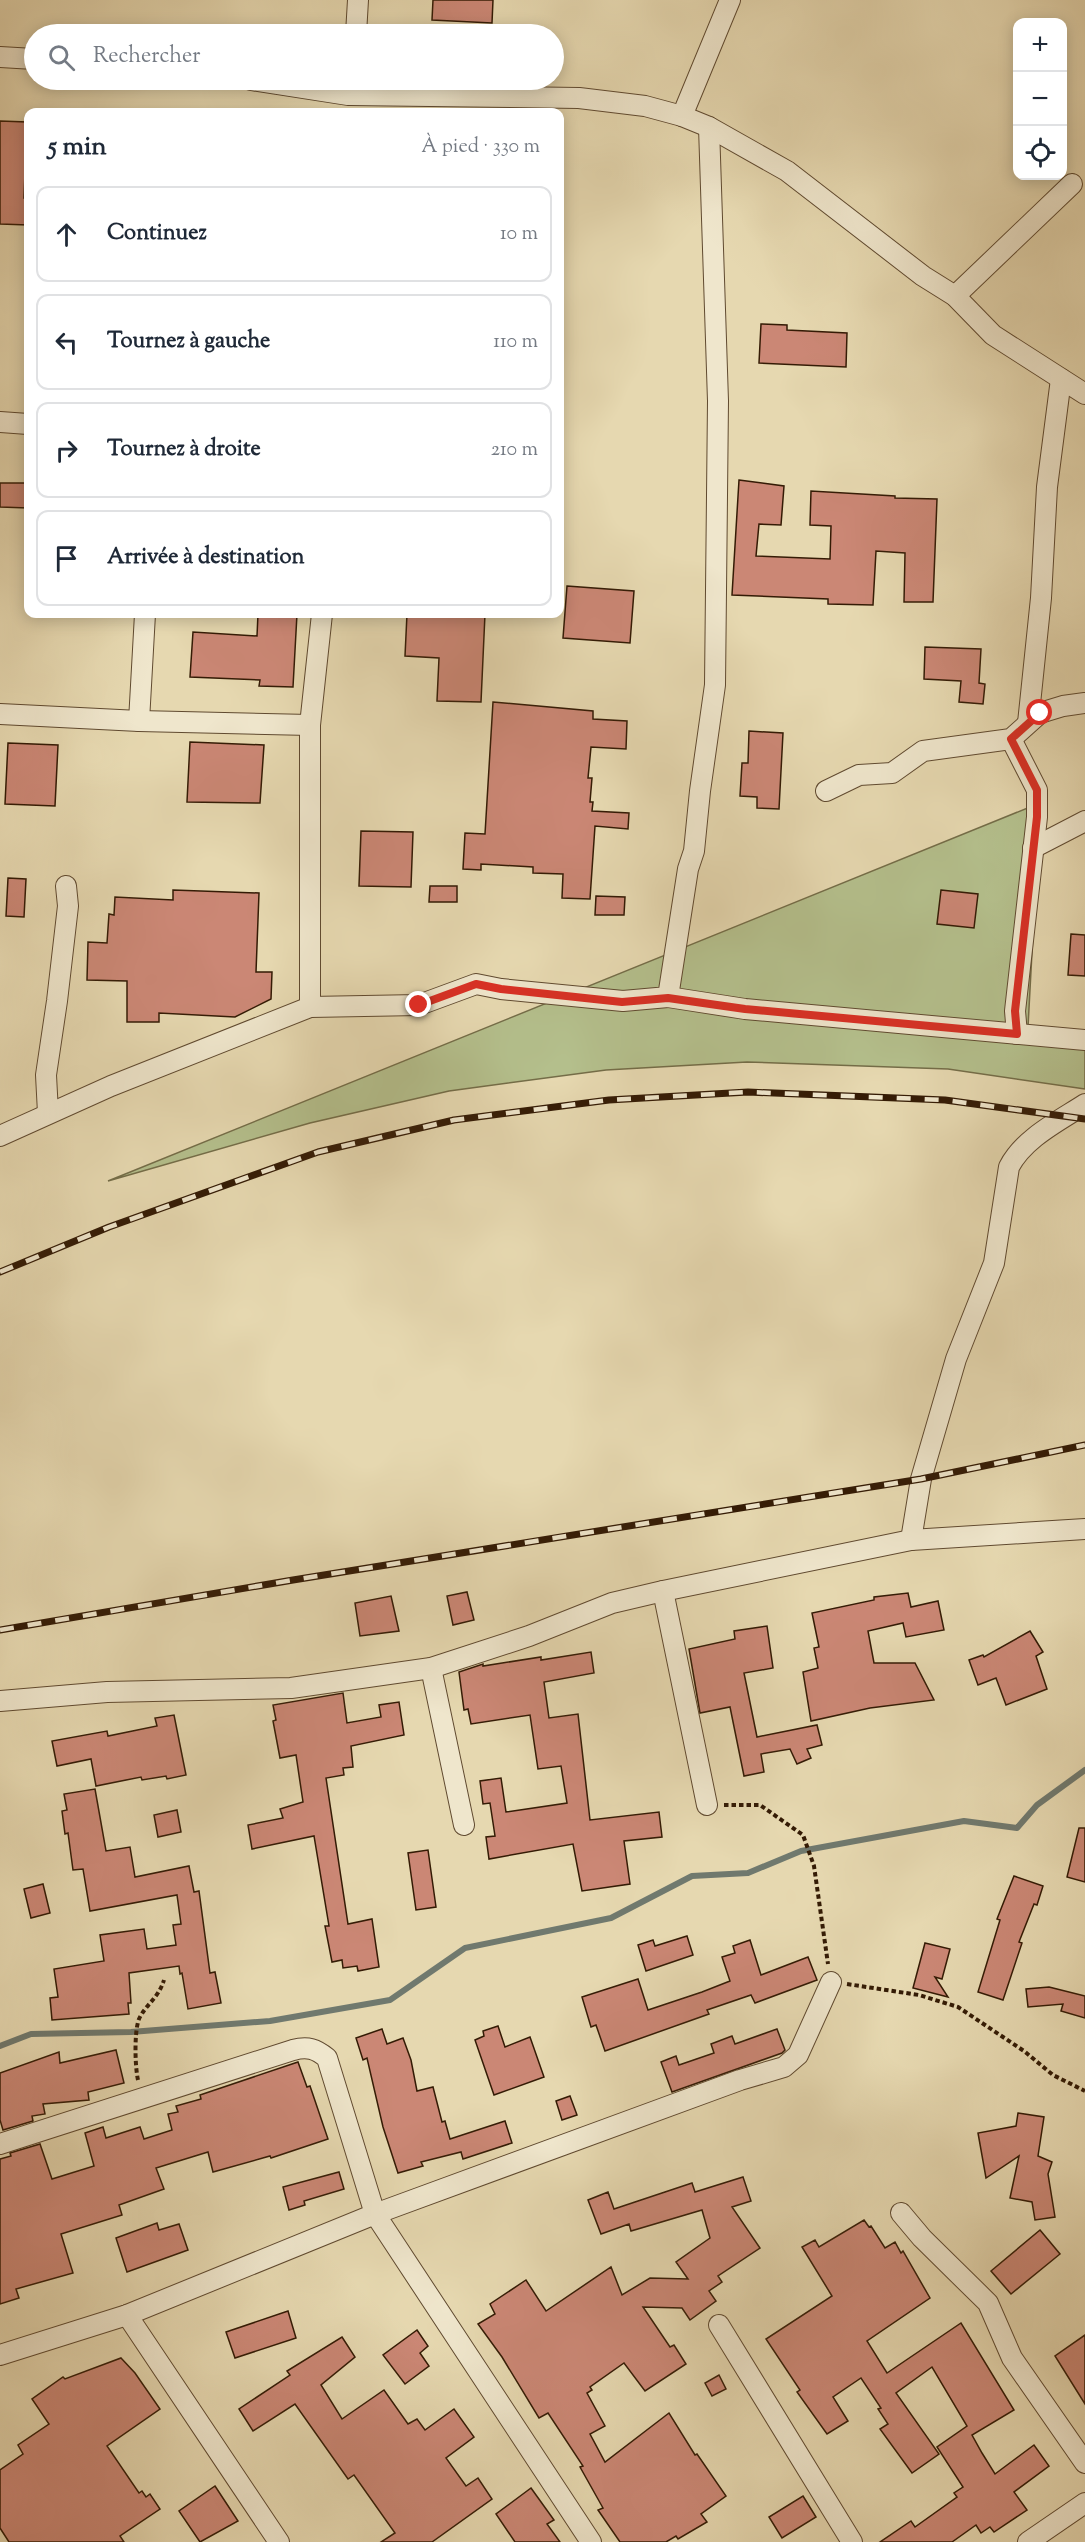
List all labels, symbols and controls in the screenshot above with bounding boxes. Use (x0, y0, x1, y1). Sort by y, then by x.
map controls (1013, 18, 1067, 180)
button: + (1013, 18, 1067, 72)
search box (24, 24, 564, 90)
icon: search (45, 41, 78, 74)
text: Rechercher (93, 41, 200, 73)
button: − (1013, 72, 1067, 126)
button: locate (1013, 126, 1067, 180)
text: 5 min (48, 129, 107, 166)
text: À pied · 330 m (421, 133, 540, 162)
icon: ahead (50, 218, 83, 251)
text: Continuez (107, 218, 207, 250)
text: 10 m (500, 220, 538, 249)
icon: left (50, 326, 83, 359)
text: Tournez à gauche (107, 326, 270, 358)
text: 110 m (493, 328, 538, 357)
icon: right (50, 434, 83, 467)
text: Tournez à droite (107, 434, 261, 466)
text: 210 m (491, 436, 538, 465)
icon: arrive (50, 542, 83, 575)
text: Arrivée à destination (107, 542, 304, 574)
route start (1026, 699, 1052, 725)
route end (405, 991, 431, 1017)

